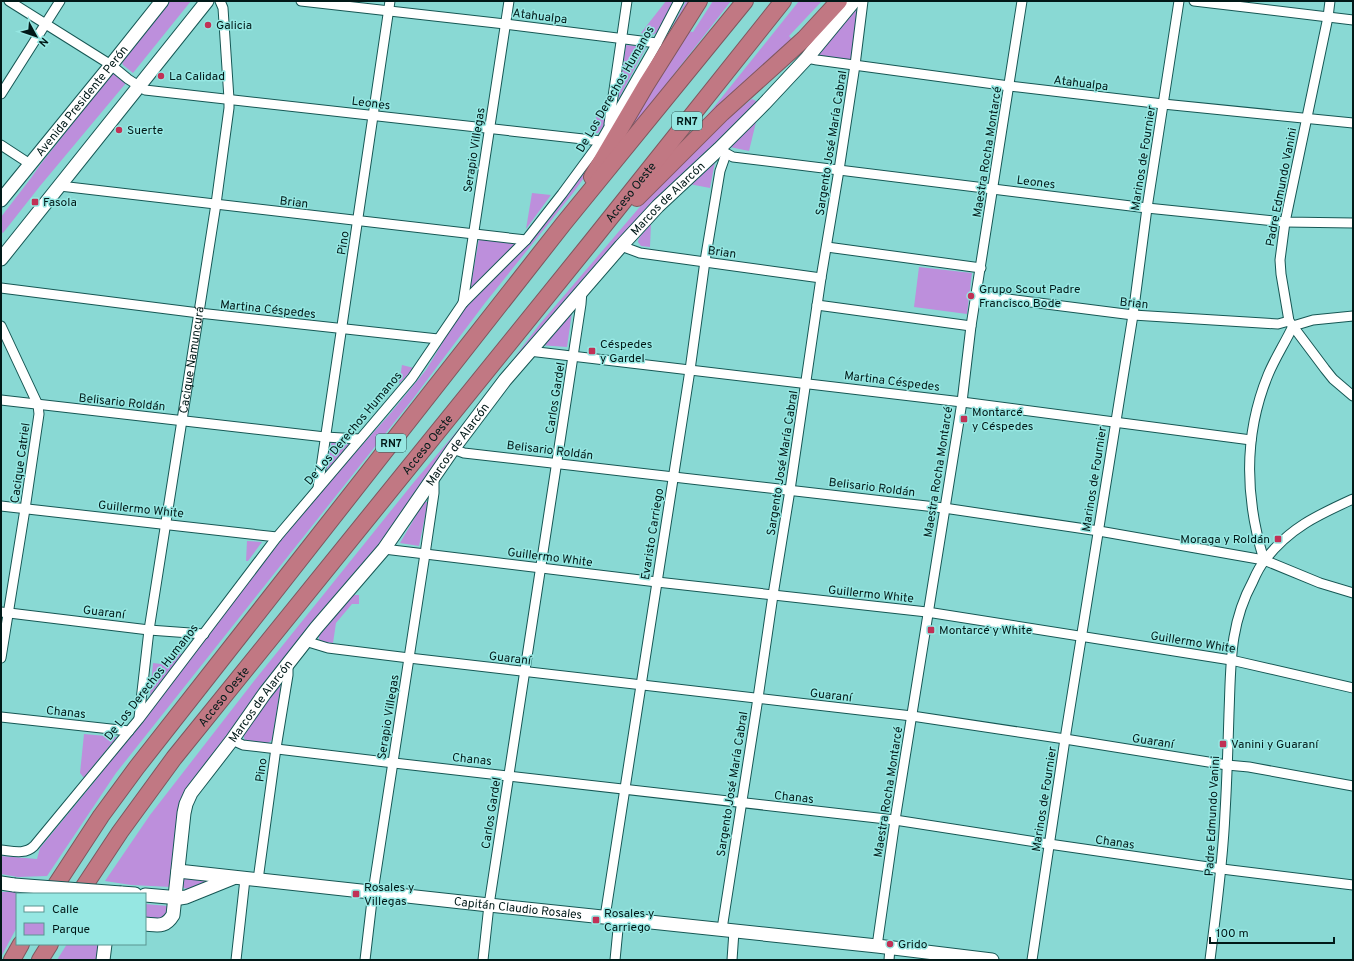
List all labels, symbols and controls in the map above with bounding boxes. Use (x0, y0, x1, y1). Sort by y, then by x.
street label: Atahualpa (512, 6, 568, 28)
north arrow (16, 16, 56, 56)
place label: Galicia (216, 18, 252, 34)
marker: Galicia (203, 20, 213, 30)
street label: De Los Derechos Humanos (573, 23, 659, 156)
text: N (35, 34, 51, 49)
street label: Avenida Presidente Perón (33, 43, 132, 160)
place label: La Calidad (169, 69, 225, 85)
street label: Sargento José María Cabral (813, 69, 851, 217)
marker: La Calidad (156, 71, 166, 81)
street label: Atahualpa (1053, 73, 1109, 95)
street label: Maestra Rocha Montarcé (970, 85, 1006, 219)
street label: Leones (351, 94, 391, 114)
street label: Marinos de Fournier (1128, 104, 1160, 212)
street label: Serapio Villegas (460, 106, 490, 194)
road number: RN7 (672, 112, 702, 130)
place label: Suerte (127, 123, 163, 139)
marker: Suerte (114, 125, 124, 135)
street label: Padre Edmundo Vanini (1263, 127, 1301, 248)
street label: Acceso Oeste (602, 159, 660, 226)
street label: Marcos de Alarcón (628, 159, 709, 239)
street label: Leones (1016, 173, 1056, 193)
street label: Brian (279, 193, 309, 213)
place label: Fasola (43, 195, 77, 211)
marker: Fasola (30, 197, 40, 207)
street label: Pino (334, 230, 354, 256)
street label: Brian (707, 243, 737, 263)
place label: Grupo Scout Padre Francisco Bode (979, 282, 1080, 312)
marker: Grupo Scout Padre Francisco Bode (966, 291, 976, 301)
street label: Brian (1119, 295, 1149, 313)
street label: Martina Céspedes (219, 297, 317, 323)
street label: Cacique Namuncurá (176, 305, 209, 415)
place label: Céspedes y Gardel (600, 337, 652, 367)
marker: Céspedes y Gardel (587, 346, 597, 356)
street label: Carlos Gardel (542, 361, 570, 435)
street label: De Los Derechos Humanos (301, 368, 406, 489)
street label: Martina Céspedes (843, 368, 941, 396)
street label: Sargento José María Cabral (764, 389, 802, 537)
street label: Belisario Roldán (78, 390, 166, 416)
street label: Marcos de Alarcón (423, 400, 494, 489)
street label: Maestra Rocha Montarcé (921, 405, 957, 539)
place label: Montarcé y Céspedes (972, 405, 1033, 435)
street label: Acceso Oeste (399, 412, 457, 479)
marker: Montarcé y Céspedes (959, 414, 969, 424)
street label: Cacique Catriel (7, 422, 35, 504)
street label: Marinos de Fournier (1079, 425, 1111, 533)
road number: RN7 (376, 434, 406, 452)
street label: Belisario Roldán (506, 438, 594, 464)
street label: Belisario Roldán (828, 475, 916, 501)
street label: Evaristo Carriego (638, 487, 668, 581)
street label: Guillermo White (97, 498, 184, 522)
place label: Moraga y Roldán (1180, 532, 1270, 548)
marker: Moraga y Roldán (1273, 534, 1283, 544)
street label: Guillermo White (506, 545, 593, 571)
street label: Guillermo White (827, 583, 914, 607)
street label: Guaraní (82, 602, 127, 624)
street label: De Los Derechos Humanos (101, 621, 202, 744)
place label: Montarcé y White (939, 623, 1032, 639)
marker: Montarcé y White (926, 625, 936, 635)
street label: Guillermo White (1149, 628, 1237, 658)
street label: Guaraní (488, 648, 533, 670)
street label: Marcos de Alarcón (226, 657, 297, 746)
street label: Acceso Oeste (195, 664, 254, 731)
street label: Serapio Villegas (374, 673, 404, 761)
street label: Guaraní (809, 685, 854, 707)
street label: Chanas (45, 703, 87, 723)
street label: Sargento José María Cabral (714, 710, 752, 858)
street label: Maestra Rocha Montarcé (871, 725, 907, 859)
street label: Guaraní (1131, 731, 1176, 753)
place label: Vanini y Guaraní (1231, 737, 1319, 753)
marker: Vanini y Guaraní (1218, 739, 1228, 749)
street label: Marinos de Fournier (1029, 745, 1061, 853)
street label: Chanas (451, 750, 493, 770)
street label: Padre Edmundo Vanini (1202, 755, 1224, 877)
street label: Pino (252, 757, 272, 783)
street label: Carlos Gardel (478, 776, 506, 850)
street label: Chanas (773, 788, 815, 808)
street label: Chanas (1094, 832, 1136, 854)
place label: Rosales y Villegas (364, 880, 414, 910)
marker: Rosales y Villegas (351, 889, 361, 899)
legend (16, 893, 146, 945)
street label: Capitán Claudio Rosales (453, 894, 583, 924)
text: Calle (52, 902, 79, 918)
place label: Rosales y Carriego (604, 906, 654, 936)
marker: Rosales y Carriego (591, 915, 601, 925)
scale bar (1210, 919, 1334, 945)
text: Parque (52, 922, 90, 938)
text: 100 m (1216, 926, 1249, 942)
place label: Grido (898, 937, 928, 953)
marker: Grido (885, 939, 895, 949)

